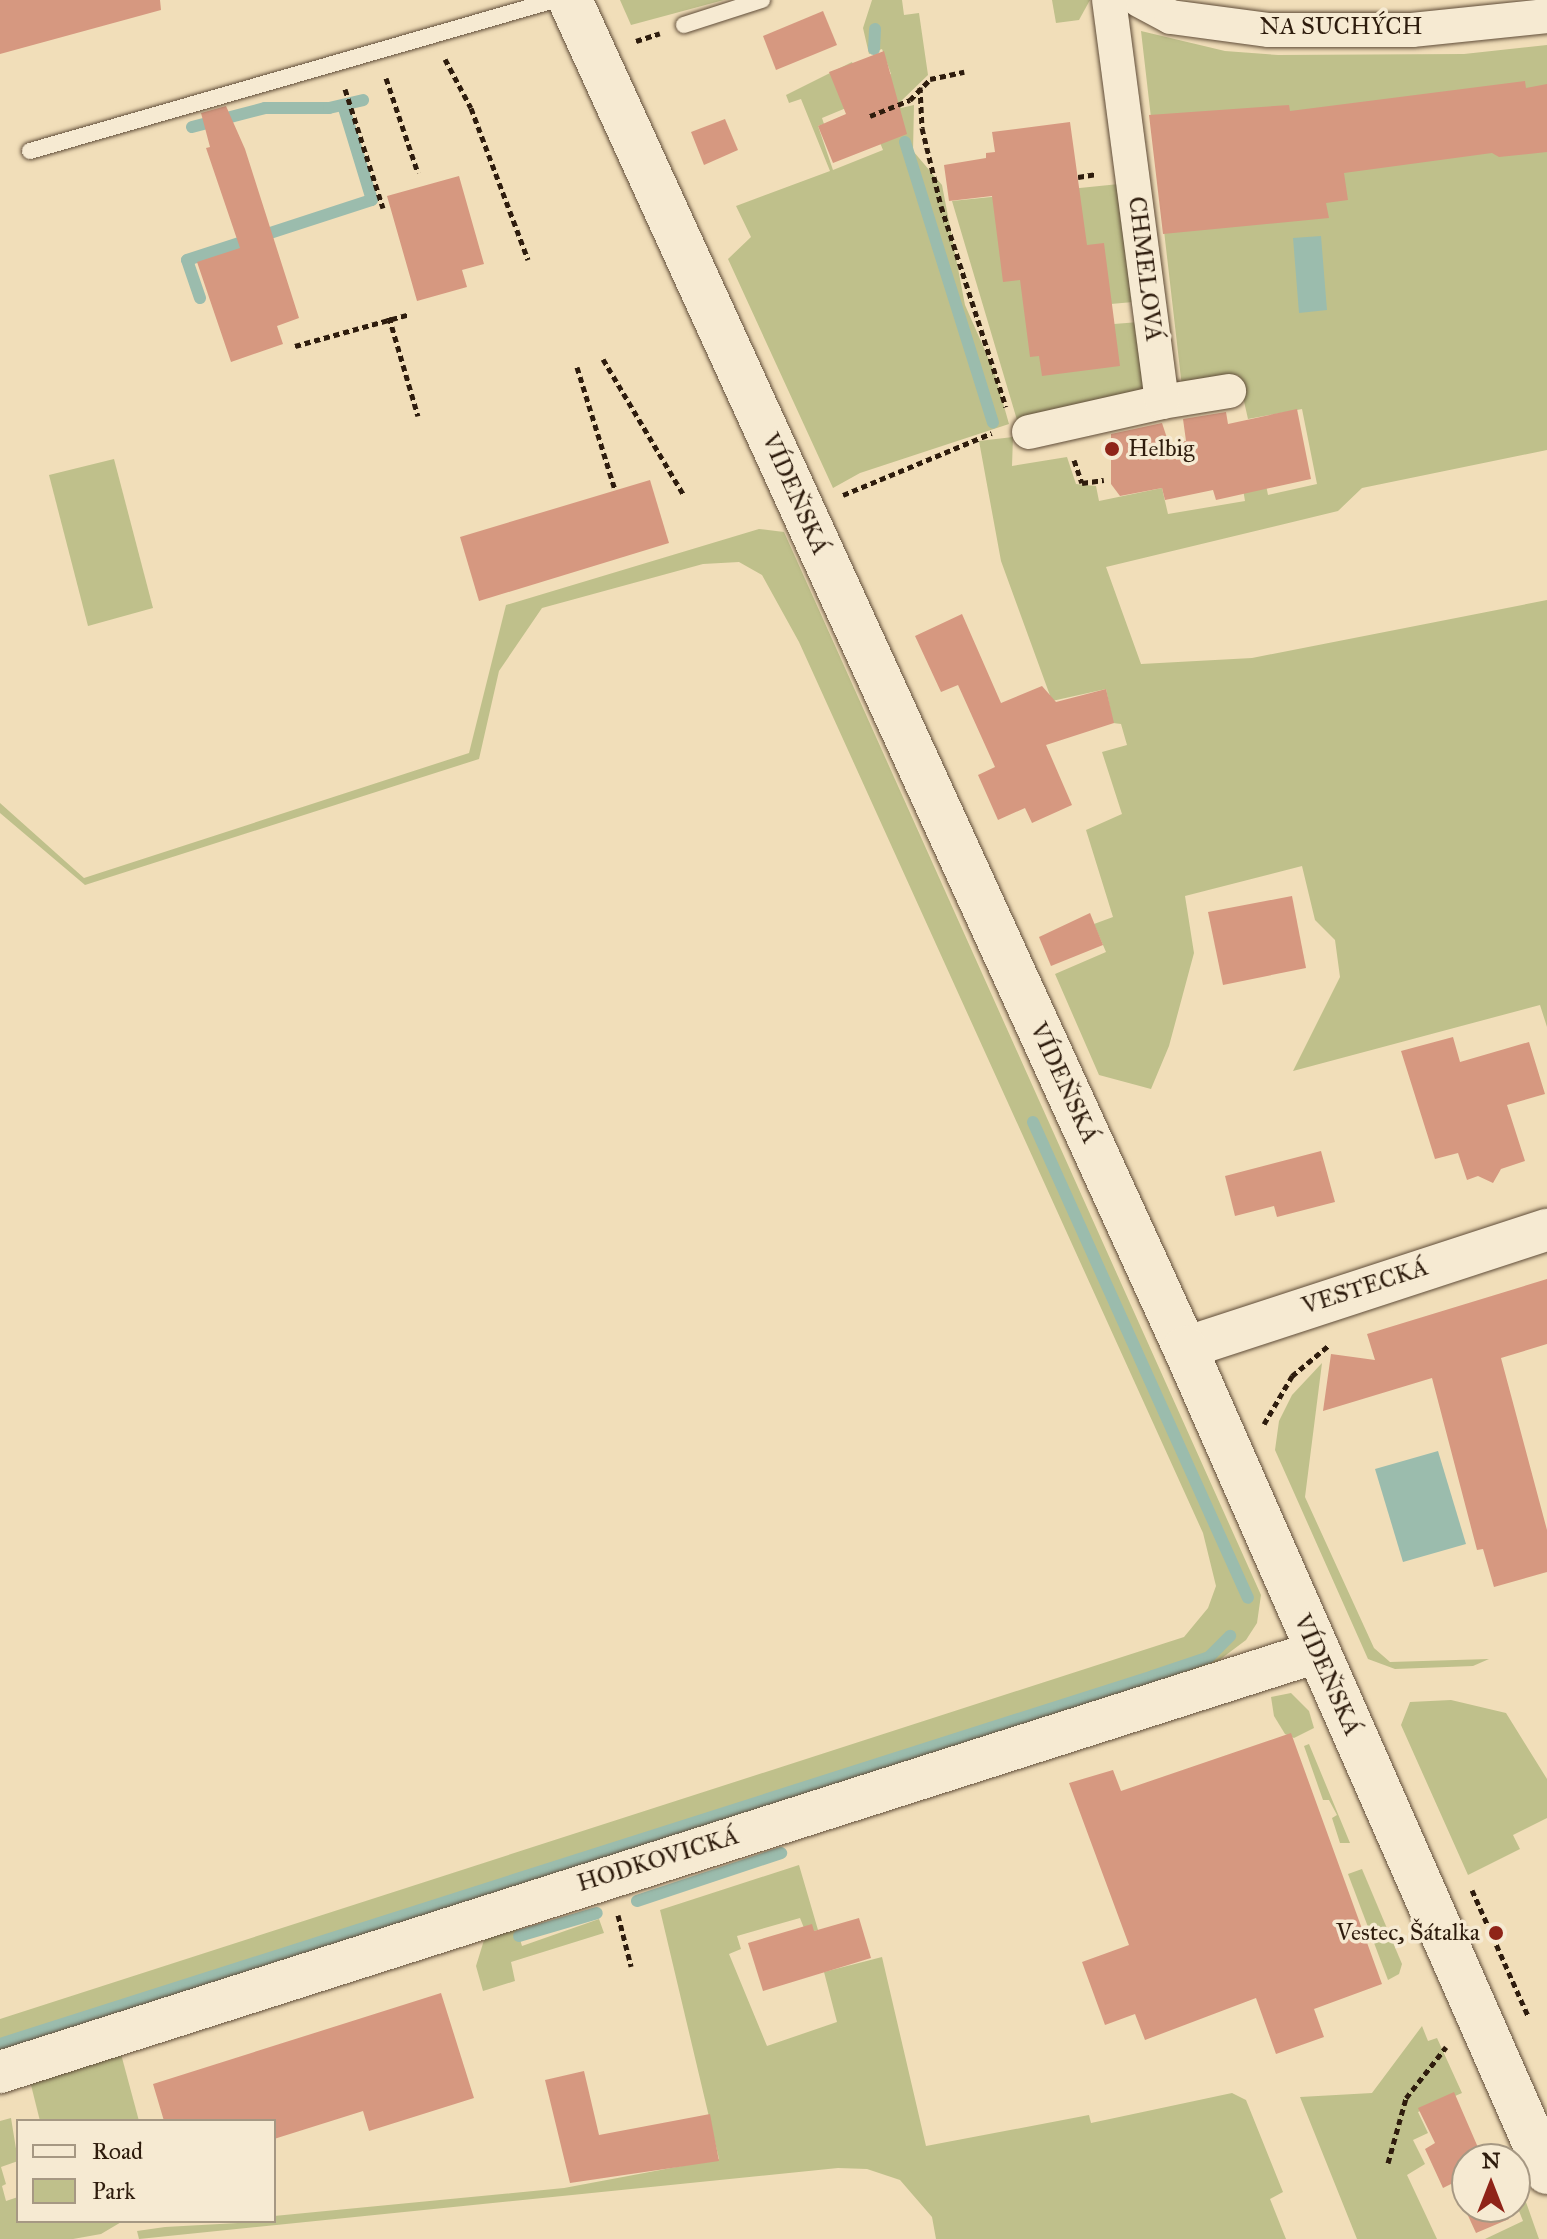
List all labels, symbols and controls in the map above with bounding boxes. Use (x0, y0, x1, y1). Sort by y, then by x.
street label: NA SUCHÝCH (1260, 13, 1422, 41)
street label: CHMELOVÁ (1122, 195, 1168, 343)
street label: VÍDEŇSKÁ (755, 429, 835, 559)
place label: Helbig (1128, 435, 1194, 463)
marker: Helbig (1103, 440, 1121, 458)
street label: VÍDEŇSKÁ (1023, 1018, 1105, 1148)
street label: VESTECKÁ (1298, 1253, 1432, 1321)
street label: VÍDEŇSKÁ (1287, 1610, 1367, 1740)
street label: HODKOVICKÁ (574, 1822, 742, 1898)
place label: Vestec, Šátalka (1336, 1919, 1480, 1947)
marker: Vestec, Šátalka (1487, 1924, 1505, 1942)
legend (16, 2119, 276, 2223)
text: Road (92, 2136, 143, 2166)
north arrow (1451, 2143, 1531, 2223)
text: N (1482, 2147, 1500, 2174)
text: Park (92, 2176, 135, 2206)

